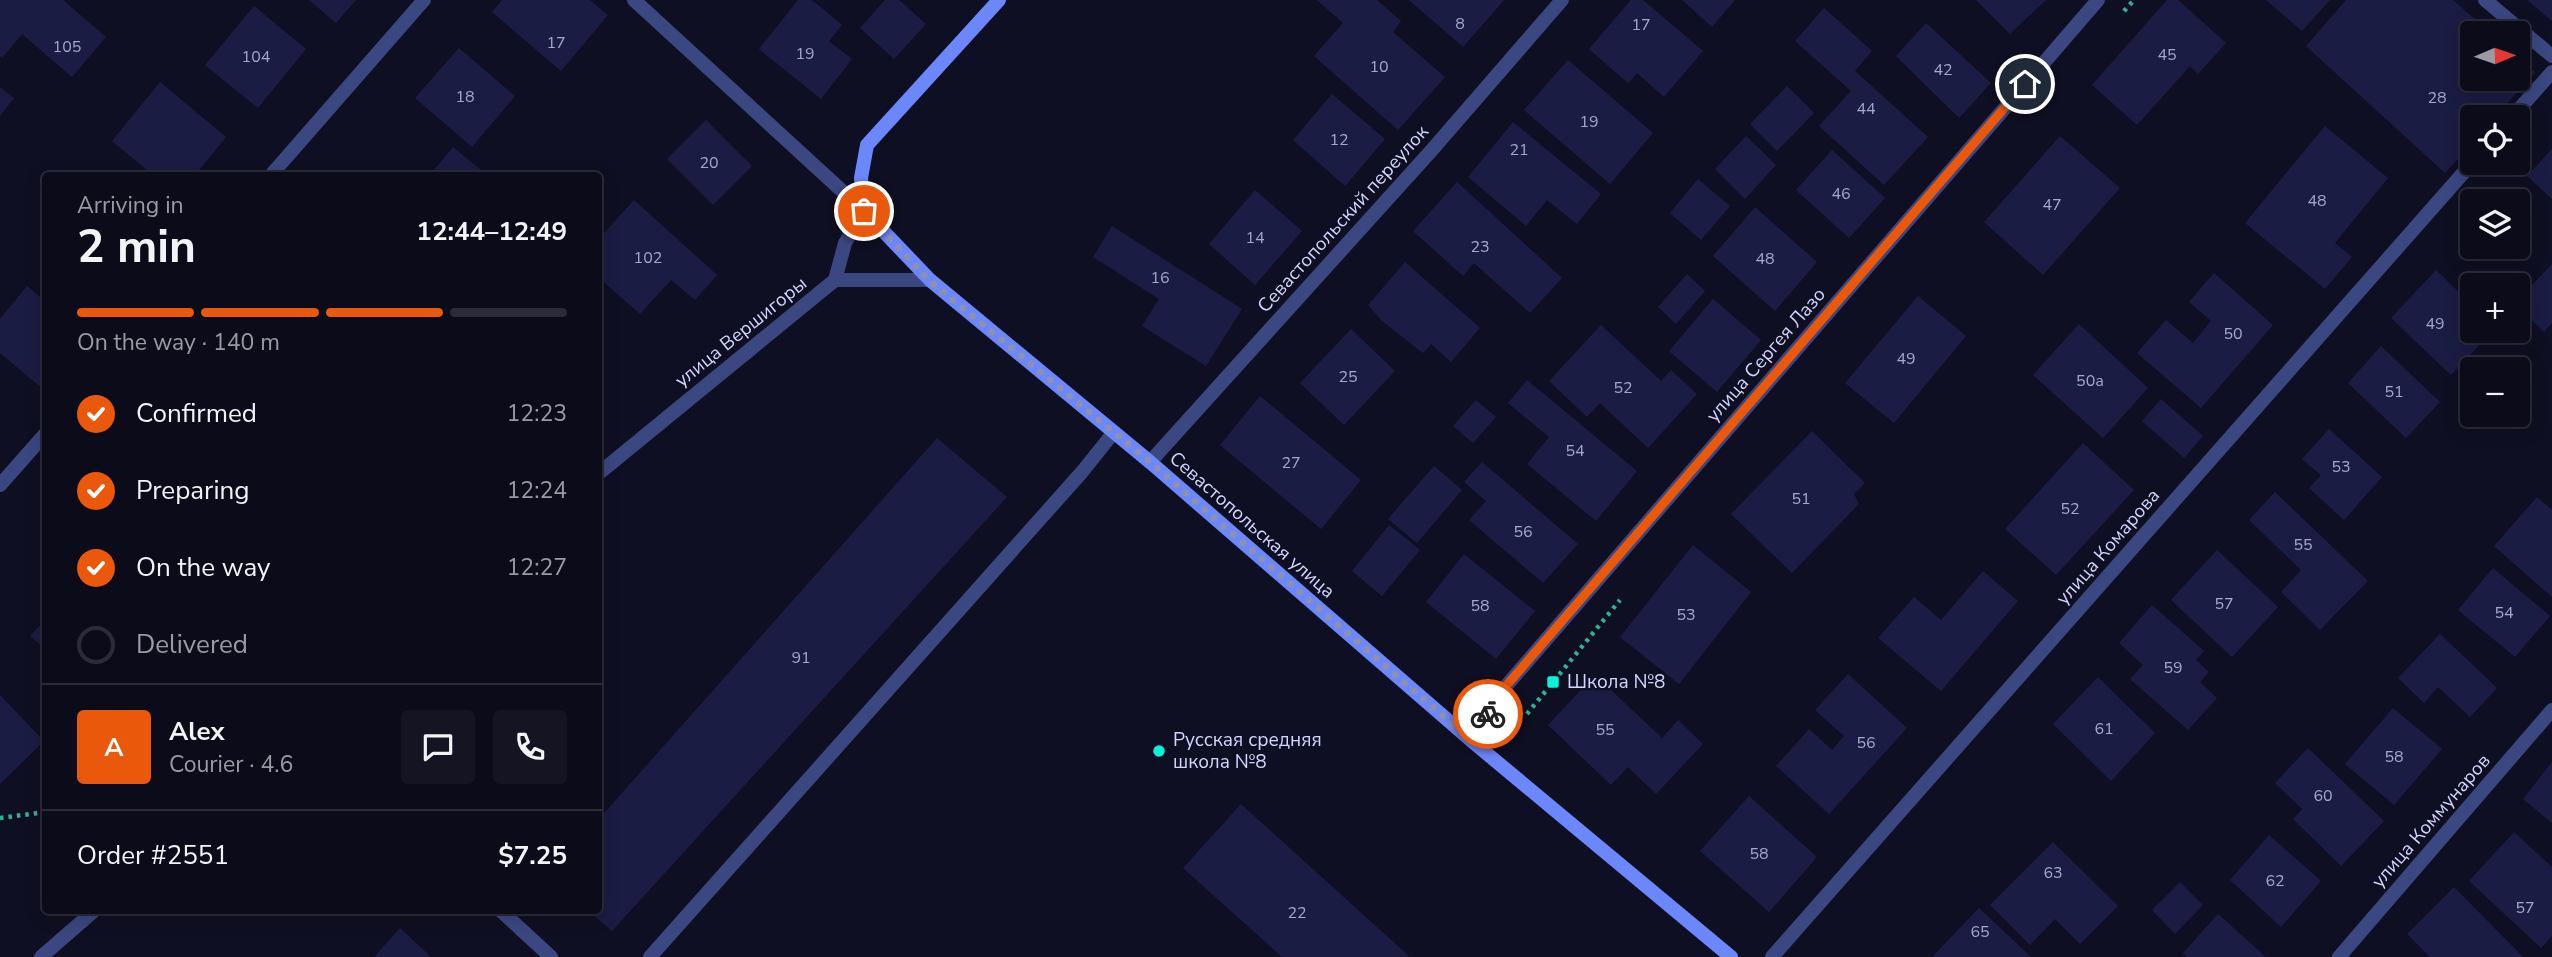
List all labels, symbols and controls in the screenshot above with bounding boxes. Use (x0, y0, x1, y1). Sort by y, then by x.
house number: 8 (1455, 13, 1465, 35)
house number: 17 (1631, 14, 1651, 36)
north arrow (2460, 21, 2530, 91)
map controls (2460, 21, 2530, 427)
house number: 17 (546, 32, 566, 54)
house number: 105 (53, 36, 81, 58)
house number: 19 (795, 43, 815, 65)
house number: 45 (2157, 44, 2177, 66)
house number: 104 (242, 46, 271, 68)
pin (1995, 54, 2055, 114)
house number: 10 (1369, 56, 1389, 78)
house number: 42 (1933, 59, 1953, 81)
icon: home (2006, 65, 2044, 103)
house number: 18 (455, 86, 475, 108)
house number: 28 (2427, 87, 2447, 109)
house number: 44 (1856, 98, 1876, 120)
button: locate (2460, 105, 2530, 175)
house number: 19 (1579, 111, 1599, 133)
street label: Севастопольский переулок (1252, 119, 1434, 319)
house number: 12 (1329, 129, 1349, 151)
house number: 21 (1509, 139, 1529, 161)
house number: 20 (699, 152, 719, 174)
pin (834, 181, 894, 241)
house number: 46 (1831, 183, 1851, 205)
button: layers (2460, 189, 2530, 259)
text: Arriving in (77, 190, 184, 221)
house number: 48 (2307, 190, 2327, 212)
icon: bag (845, 192, 883, 230)
house number: 47 (2042, 194, 2062, 216)
text: 12:44–12:49 (416, 214, 567, 249)
text: 2 min (77, 215, 196, 278)
house number: 14 (1245, 227, 1265, 249)
house number: 23 (1470, 236, 1490, 258)
house number: 102 (634, 247, 662, 269)
house number: 48 (1755, 248, 1775, 270)
house number: 16 (1150, 267, 1170, 289)
street label: улица Вершигоры (670, 271, 812, 393)
button: + (2460, 273, 2530, 343)
street label: улица Сергея Лазо (1700, 282, 1832, 428)
house number: 49 (2425, 313, 2445, 335)
house number: 50 (2223, 323, 2243, 345)
text: On the way · 140 m (77, 327, 280, 358)
house number: 49 (1896, 348, 1916, 370)
button: − (2460, 357, 2530, 427)
house number: 25 (1338, 366, 1358, 388)
house number: 50а (2076, 370, 2104, 392)
house number: 52 (1613, 377, 1633, 399)
house number: 51 (2384, 381, 2404, 403)
icon: check (77, 395, 115, 433)
text: Confirmed (136, 396, 257, 431)
text: 12:23 (507, 398, 567, 429)
house number: 54 (1565, 440, 1585, 462)
street label: Севастопольская улица (1164, 446, 1340, 604)
house number: 27 (1281, 452, 1301, 474)
house number: 53 (2331, 456, 2351, 478)
icon: check (77, 472, 115, 510)
text: Preparing (136, 473, 249, 508)
text: 12:24 (507, 475, 567, 506)
street label: улица Комарова (2050, 483, 2166, 611)
house number: 51 (1791, 488, 1811, 510)
house number: 52 (2060, 498, 2080, 520)
house number: 56 (1513, 521, 1533, 543)
house number: 55 (2293, 534, 2313, 556)
icon: check (77, 549, 115, 587)
text: On the way (136, 550, 270, 585)
text: 12:27 (507, 552, 567, 583)
house number: 57 (2214, 593, 2234, 615)
house number: 58 (1470, 595, 1490, 617)
house number: 54 (2494, 602, 2514, 624)
house number: 53 (1676, 604, 1696, 626)
text: Delivered (136, 627, 248, 662)
house number: 91 (791, 647, 811, 669)
house number: 59 (2163, 657, 2183, 679)
place label: Школа №8 (1567, 669, 1666, 695)
marker: Школа №8 (1545, 674, 1561, 690)
courier (1453, 679, 1523, 749)
icon: bike (1469, 695, 1507, 733)
button: chat (401, 710, 475, 784)
button: phone (493, 710, 567, 784)
text: Alex (169, 714, 225, 749)
house number: 61 (2094, 718, 2114, 740)
house number: 55 (1595, 719, 1615, 741)
place label: Русская средняя школа №8 (1173, 727, 1322, 775)
text: A (104, 730, 124, 765)
house number: 56 (1856, 732, 1876, 754)
marker: Русская средняя школа №8 (1151, 743, 1167, 759)
house number: 58 (2384, 746, 2404, 768)
text: Courier · 4.6 (169, 749, 293, 780)
street label: улица Коммунаров (2366, 749, 2496, 893)
house number: 60 (2313, 785, 2333, 807)
text: Order #2551 (77, 838, 229, 873)
text: $7.25 (498, 838, 567, 873)
house number: 58 (1749, 843, 1769, 865)
house number: 63 (2043, 862, 2063, 884)
house number: 62 (2265, 870, 2285, 892)
house number: 57 (2515, 897, 2535, 919)
house number: 22 (1287, 902, 1307, 924)
house number: 65 (1970, 921, 1990, 943)

